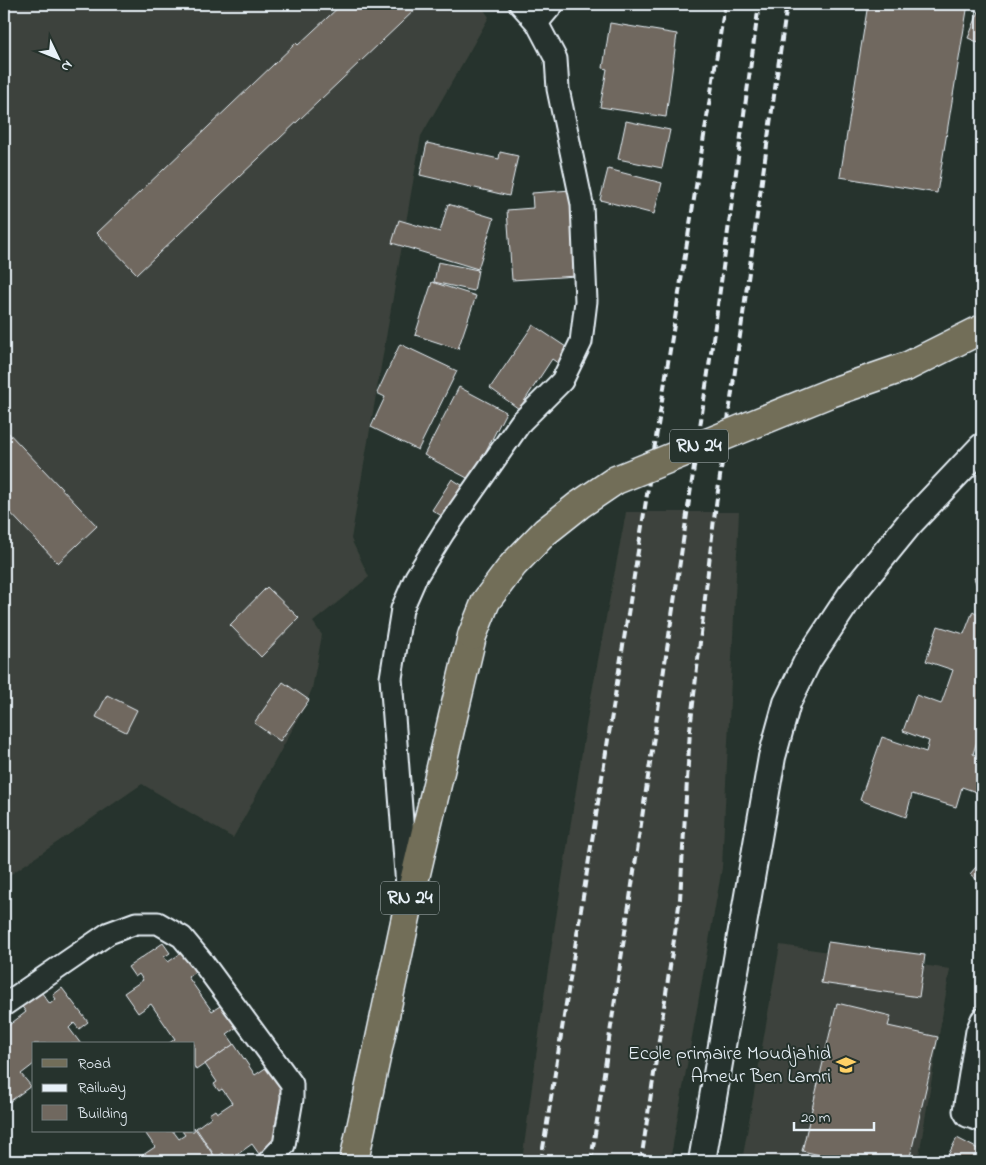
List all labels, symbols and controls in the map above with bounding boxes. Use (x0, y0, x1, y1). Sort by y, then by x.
north arrow (32, 32, 82, 82)
text: N (56, 55, 77, 76)
road number: RN 24 (670, 430, 728, 462)
road number: RN 24 (381, 881, 439, 914)
place label: Ecole primaire Moudjahid Ameur Ben Lamri (628, 1040, 831, 1092)
legend (32, 1042, 195, 1132)
text: Road (78, 1053, 111, 1075)
school or university icon: Ecole primaire Moudjahid Ameur Ben Lamri (835, 1054, 857, 1076)
text: Railway (78, 1077, 126, 1100)
scale bar (794, 1100, 874, 1132)
text: Building (77, 1103, 127, 1126)
text: 20 m (801, 1107, 831, 1129)

